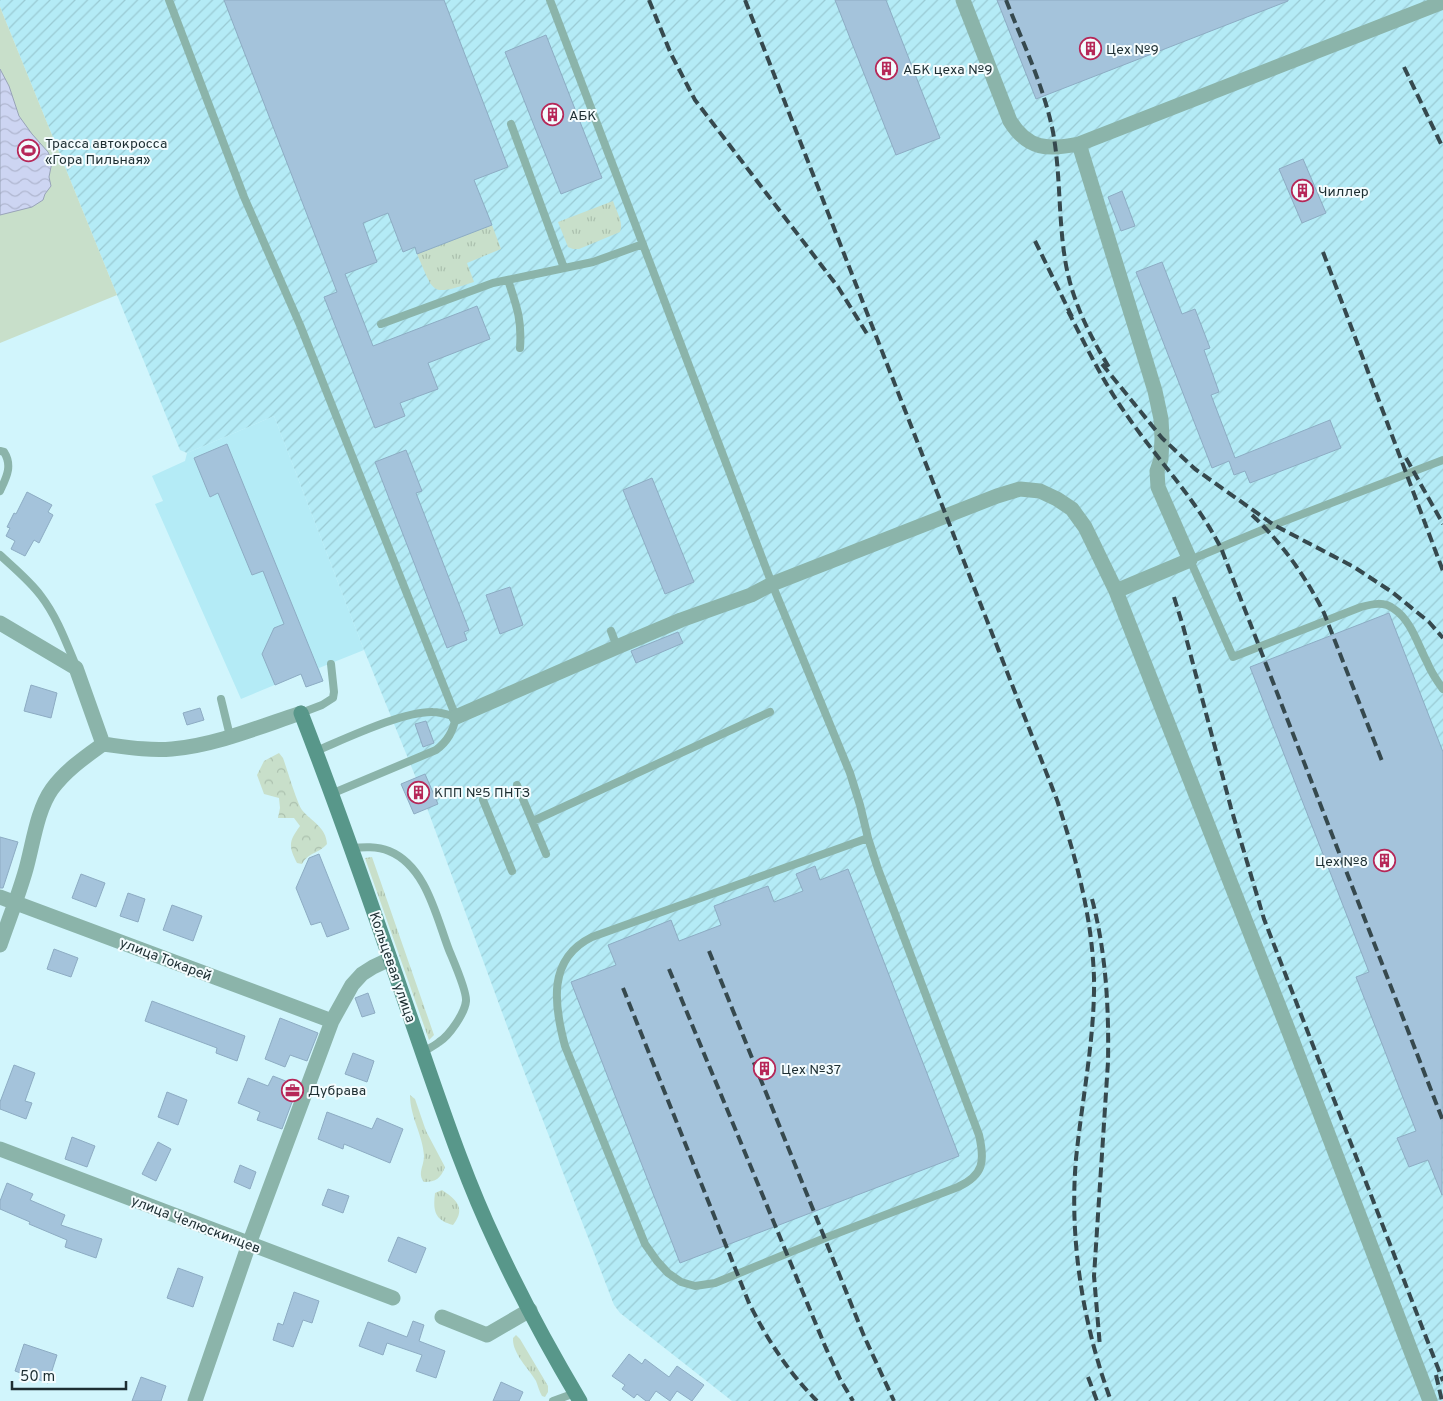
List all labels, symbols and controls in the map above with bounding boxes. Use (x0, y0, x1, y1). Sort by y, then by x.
building icon: Цех №9 (1078, 37, 1102, 61)
place label: Цех №9 (1106, 42, 1159, 59)
building icon: АБК цеха №9 (875, 57, 899, 81)
place label: АБК цеха №9 (903, 62, 993, 79)
building icon: АБК (541, 103, 565, 127)
place label: АБК (569, 108, 597, 125)
place label: Трасса автокросса «Гора Пильная» (45, 136, 167, 169)
sports icon: Трасса автокросса «Гора Пильная» (17, 139, 41, 163)
building icon: Чиллер (1290, 179, 1314, 203)
place label: Чиллер (1318, 184, 1369, 201)
building icon: КПП №5 ПНТЗ (406, 780, 430, 804)
place label: КПП №5 ПНТЗ (434, 785, 530, 802)
building icon: Цех №8 (1372, 849, 1396, 873)
place label: Цех №8 (1315, 854, 1368, 871)
street label: Кольцевая улица (365, 910, 418, 1025)
street label: улица Токарей (117, 935, 214, 986)
building icon: Цех №37 (753, 1057, 777, 1081)
place label: Цех №37 (781, 1062, 841, 1079)
office icon: Дубрава (280, 1078, 304, 1102)
place label: Дубрава (308, 1083, 366, 1100)
street label: улица Челюскинцев (128, 1193, 262, 1258)
scale bar (12, 1358, 126, 1390)
text: 50 m (20, 1368, 55, 1387)

